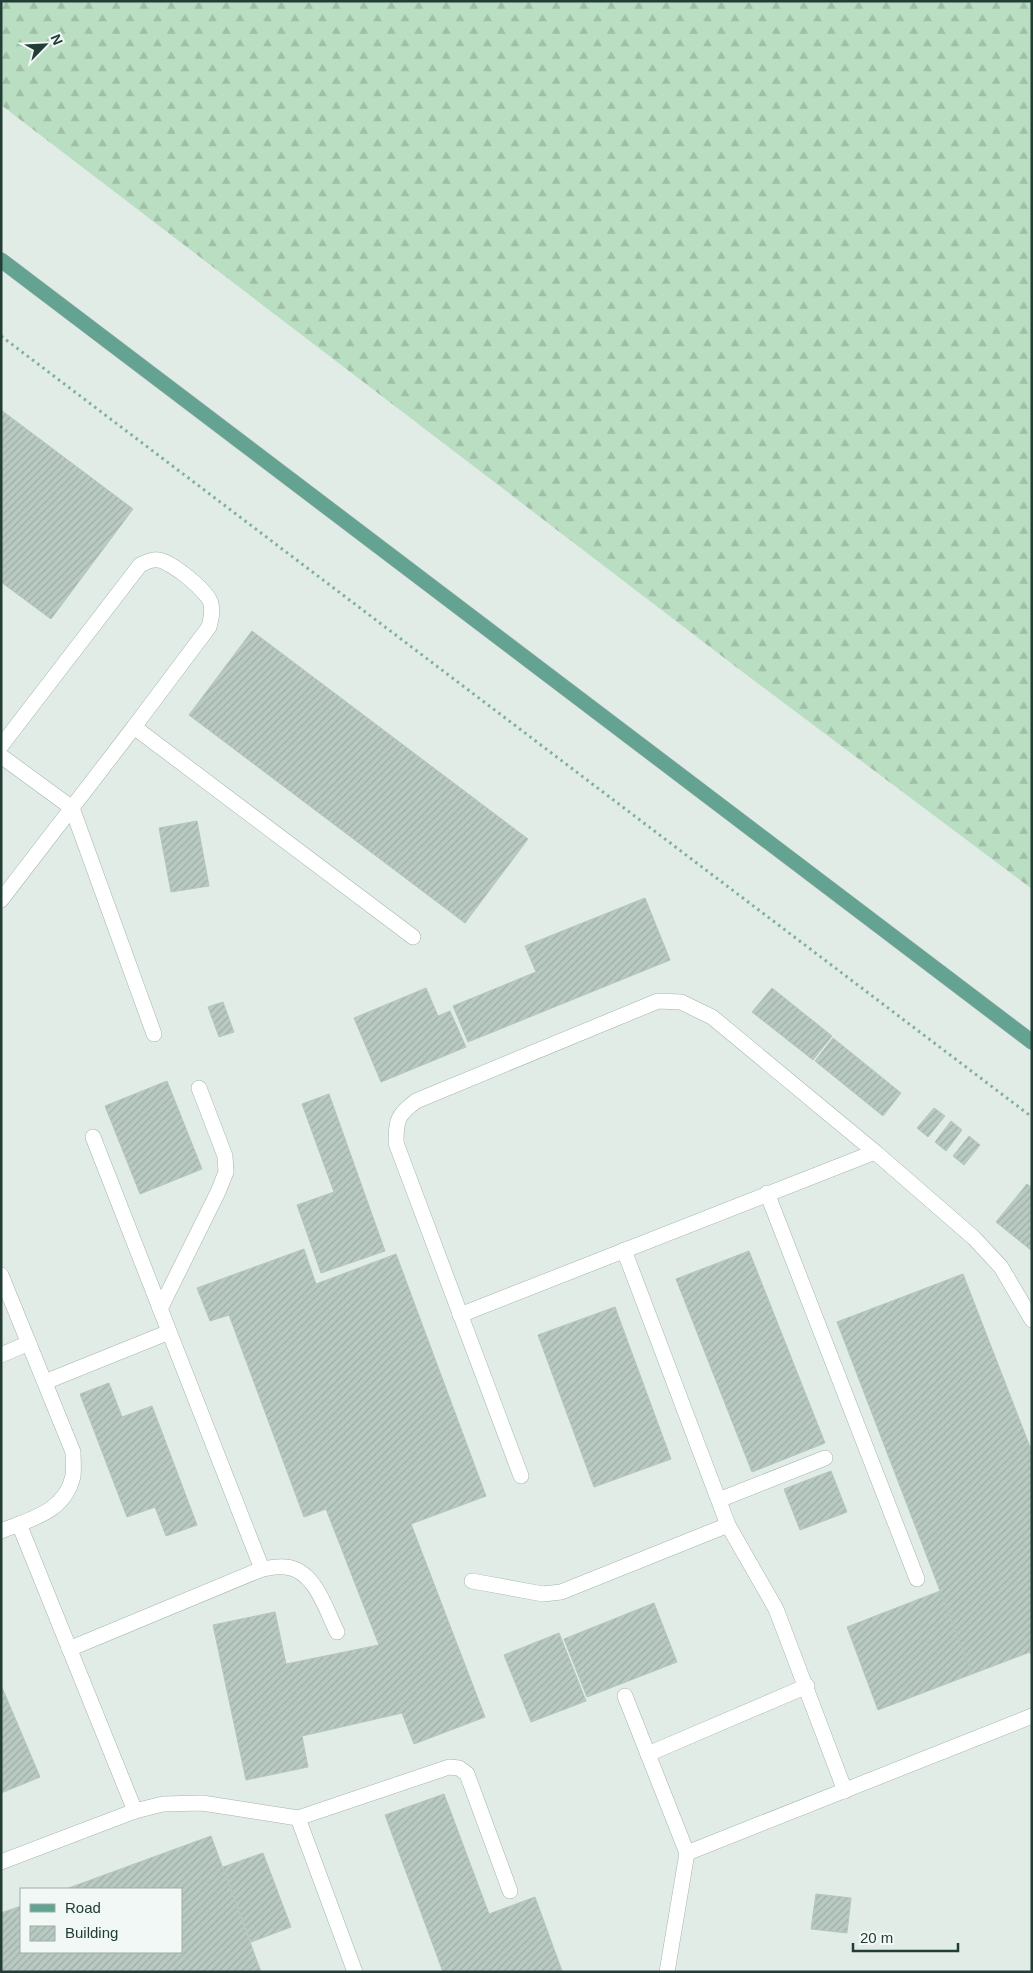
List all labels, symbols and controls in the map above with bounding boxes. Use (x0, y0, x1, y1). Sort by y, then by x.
north arrow (20, 20, 70, 70)
text: N (48, 32, 66, 48)
legend (20, 1888, 182, 1953)
text: Road (65, 1899, 101, 1916)
scale bar (853, 1920, 958, 1952)
text: Building (65, 1924, 118, 1941)
text: 20 m (860, 1929, 893, 1946)

